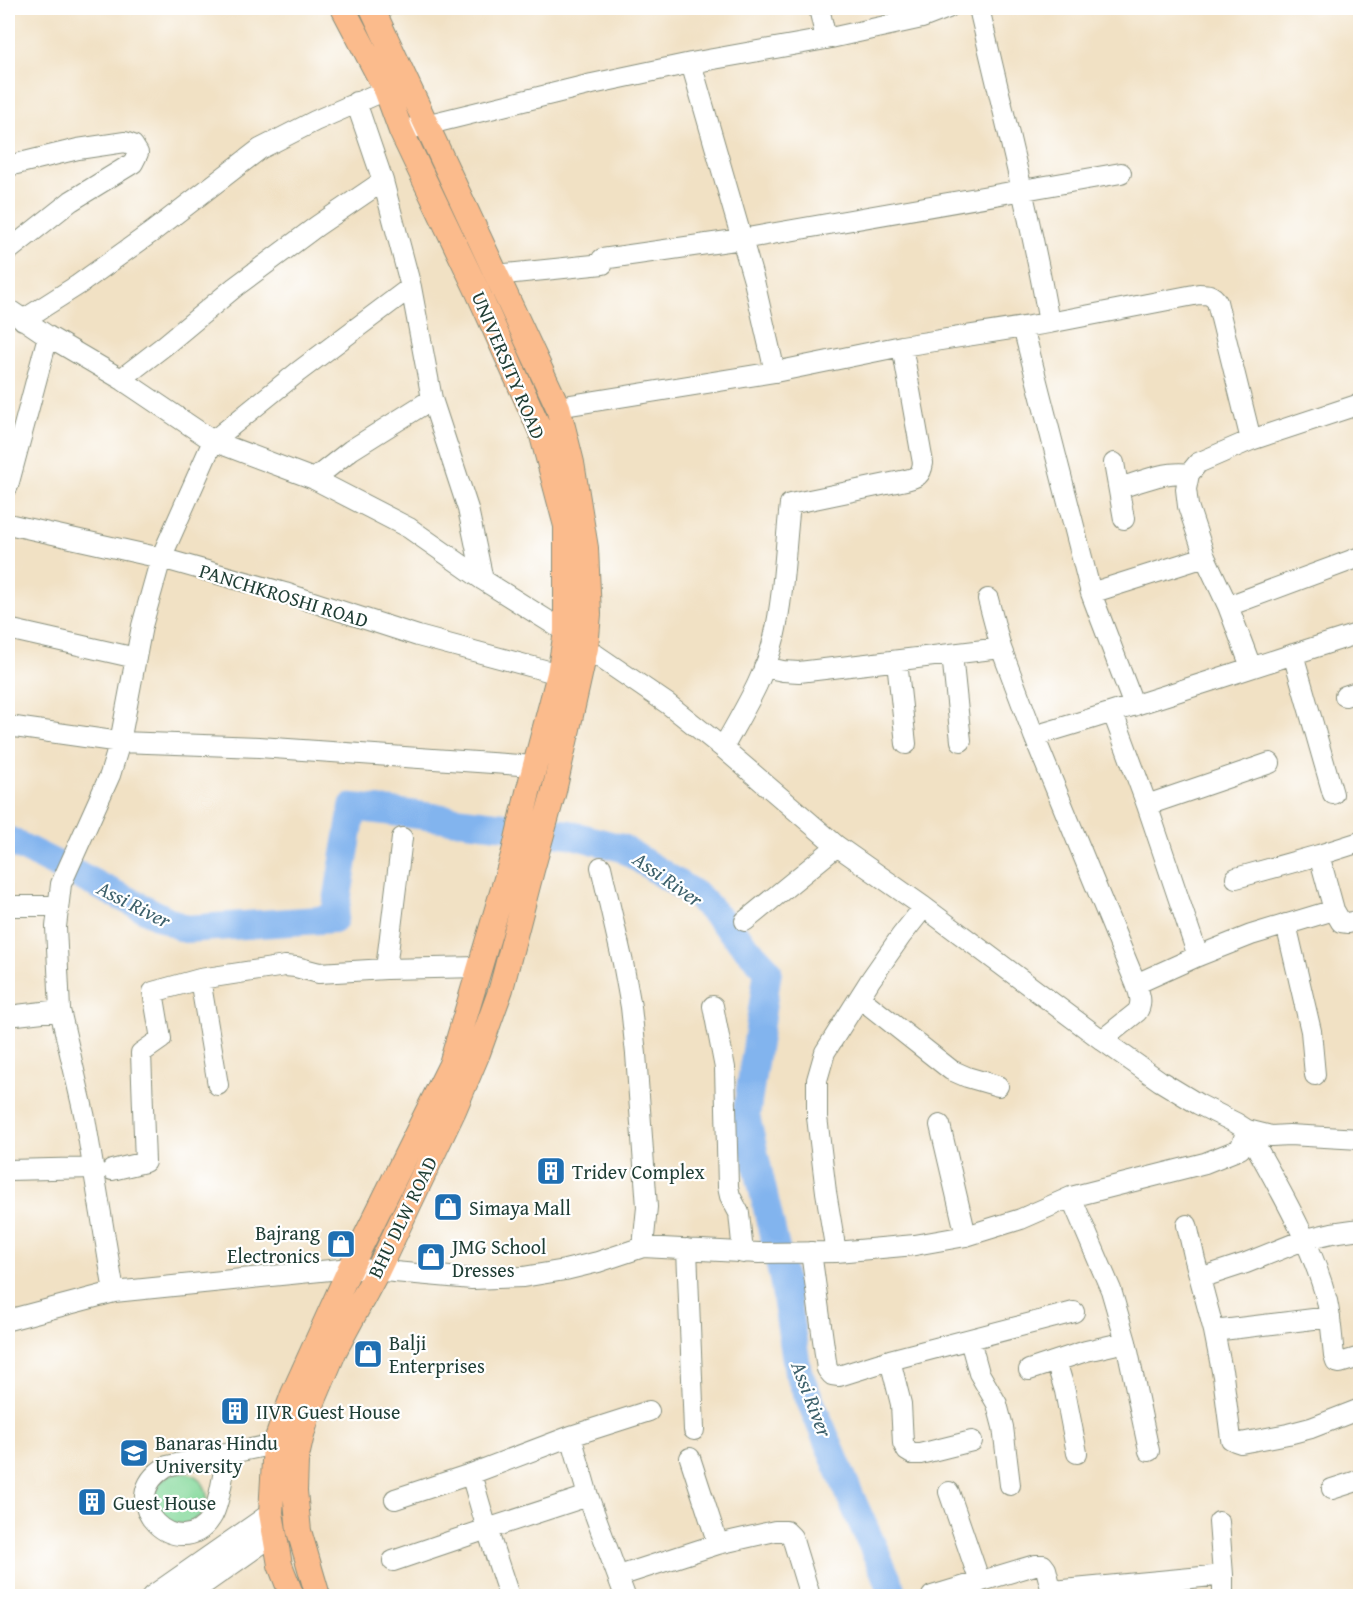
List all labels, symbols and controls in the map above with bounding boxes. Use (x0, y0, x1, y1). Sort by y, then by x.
street label: UNIVERSITY ROAD (465, 287, 553, 443)
street label: PANCHKROSHI ROAD (196, 555, 372, 635)
water label: Assi River (626, 843, 710, 915)
water label: Assi River (91, 872, 177, 936)
street label: BHU DLW ROAD (360, 1151, 444, 1283)
building icon: Tridev Complex (535, 1155, 567, 1187)
place label: Tridev Complex (572, 1157, 705, 1186)
shop icon: Simaya Mall (432, 1191, 464, 1223)
place label: Simaya Mall (469, 1193, 571, 1222)
place label: Bajrang Electronics (227, 1218, 320, 1270)
shop icon: Bajrang Electronics (325, 1228, 357, 1260)
place label: JMG School Dresses (449, 1232, 547, 1284)
shop icon: JMG School Dresses (415, 1241, 447, 1273)
place label: Balji Enterprises (389, 1328, 485, 1380)
shop icon: Balji Enterprises (352, 1338, 384, 1370)
water label: Assi River (783, 1356, 841, 1442)
building icon: IIVR Guest House (219, 1395, 251, 1427)
place label: IIVR Guest House (256, 1397, 400, 1426)
place label: Banaras Hindu University (155, 1428, 278, 1480)
school or university icon: Banaras Hindu University (118, 1437, 150, 1469)
building icon: Guest House (76, 1486, 108, 1518)
place label: Guest House (113, 1488, 216, 1517)

